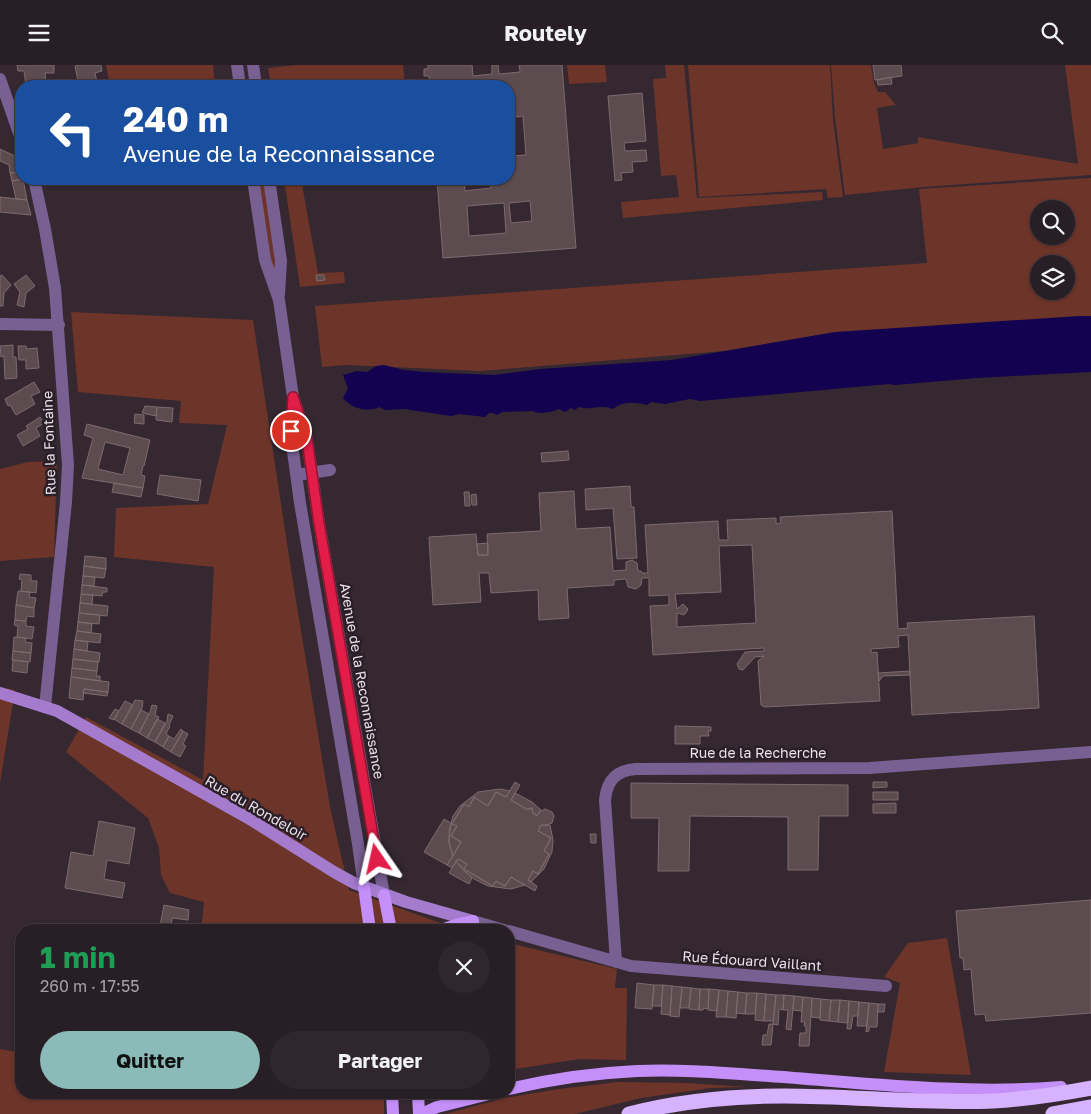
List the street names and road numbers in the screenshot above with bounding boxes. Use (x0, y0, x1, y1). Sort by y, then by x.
street label: Rue la Fontaine (38, 391, 59, 495)
street label: Avenue de la Reconnaissance (337, 582, 388, 780)
street label: Rue de la Recherche (690, 744, 827, 761)
street label: Rue du Rondeloir (202, 771, 311, 844)
street label: Rue Édouard Vaillant (682, 947, 822, 974)

